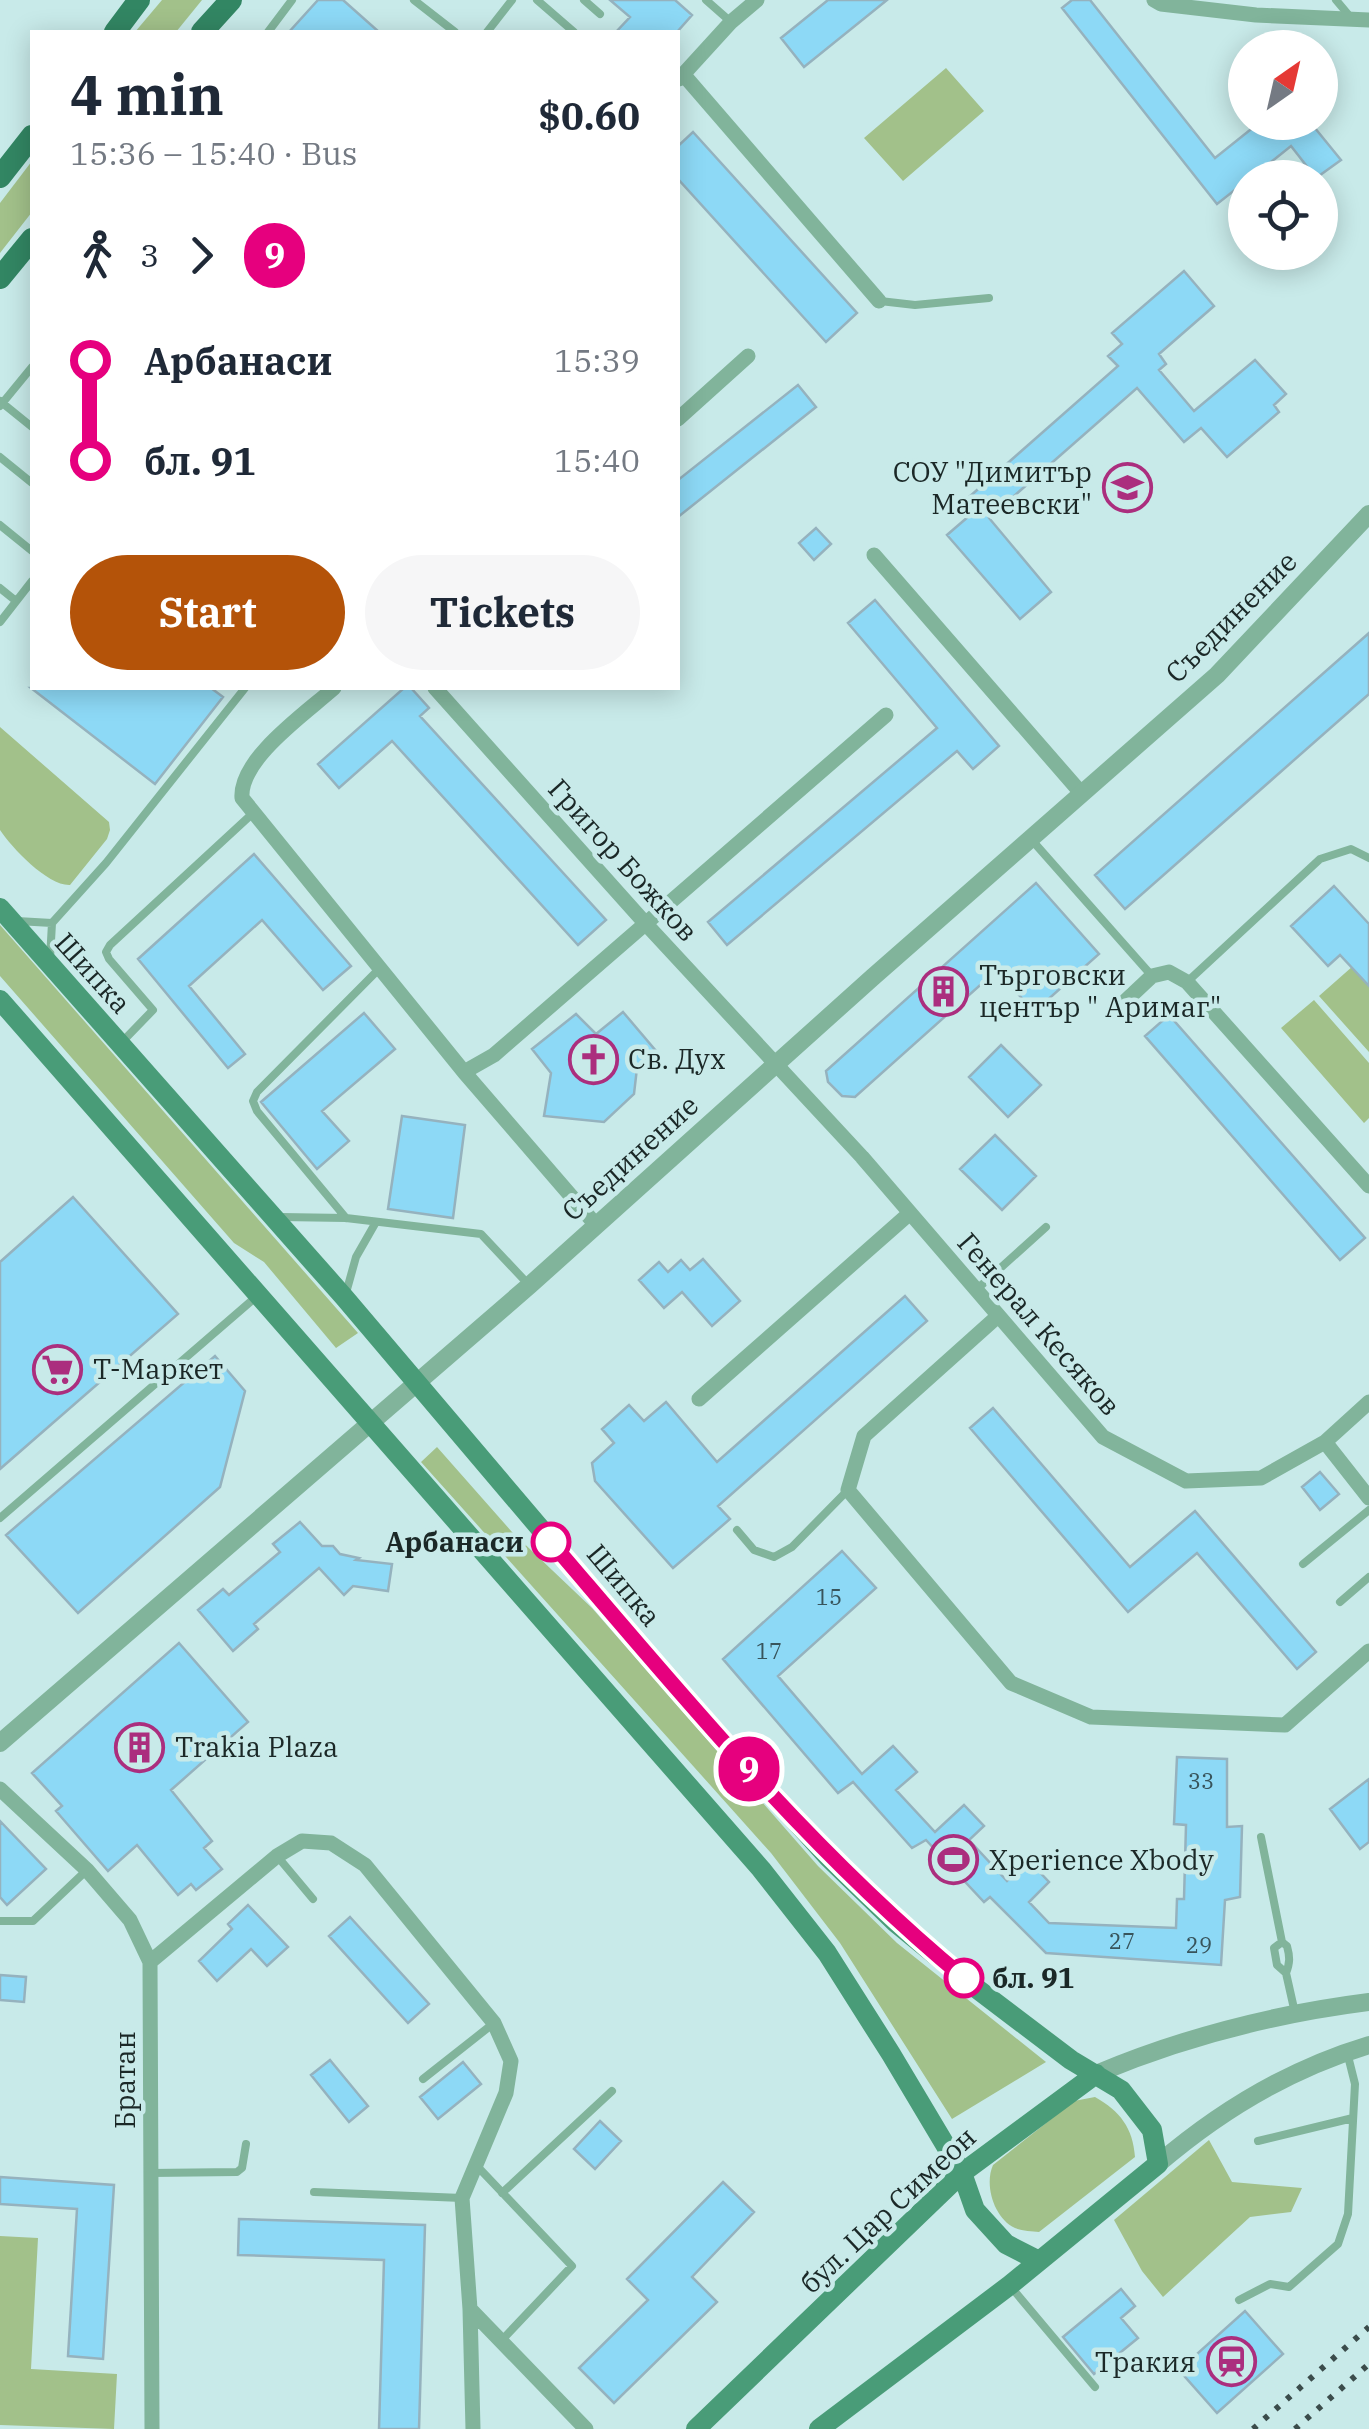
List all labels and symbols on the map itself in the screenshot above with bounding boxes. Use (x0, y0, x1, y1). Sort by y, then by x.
north arrow (1228, 30, 1338, 140)
place label: СОУ "Димитър Матеевски" (893, 453, 1092, 522)
school or university icon: СОУ "Димитър Матеевски" (1101, 462, 1153, 514)
street label: Съединение (1157, 543, 1304, 690)
street label: Григор Божков (540, 770, 706, 949)
street label: Шипка (47, 924, 139, 1021)
place label: Търговски център " Аримаг" (979, 956, 1221, 1025)
building icon: Търговски център " Аримаг" (918, 965, 970, 1017)
church icon: Св. Дух (567, 1033, 619, 1085)
place label: Св. Дух (628, 1040, 726, 1077)
street label: Съединение (553, 1086, 706, 1229)
street label: Генерал Кесяков (950, 1224, 1129, 1423)
supermarket icon: Т-Маркет (32, 1343, 84, 1395)
place label: Т-Маркет (93, 1350, 223, 1387)
place label: Арбанаси (385, 1523, 524, 1560)
marker: Арбанаси (532, 1523, 570, 1561)
street label: Шипка (579, 1536, 670, 1634)
house number: 15 (816, 1582, 842, 1611)
house number: 17 (756, 1636, 782, 1665)
building icon: Trakia Plaza (114, 1721, 166, 1773)
place label: Trakia Plaza (175, 1728, 338, 1765)
line badge: 9 (716, 1736, 782, 1802)
house number: 33 (1188, 1766, 1214, 1795)
sports icon: Xperience Xbody (928, 1834, 980, 1886)
place label: Xperience Xbody (989, 1841, 1214, 1878)
house number: 27 (1109, 1926, 1135, 1955)
house number: 29 (1186, 1930, 1212, 1959)
marker: бл. 91 (945, 1959, 983, 1997)
place label: бл. 91 (992, 1959, 1075, 1996)
street label: Братан (106, 2031, 143, 2129)
street label: бул. Цар Симеон (792, 2119, 983, 2301)
station icon: Тракия (1205, 2336, 1257, 2388)
place label: Тракия (1095, 2343, 1196, 2380)

